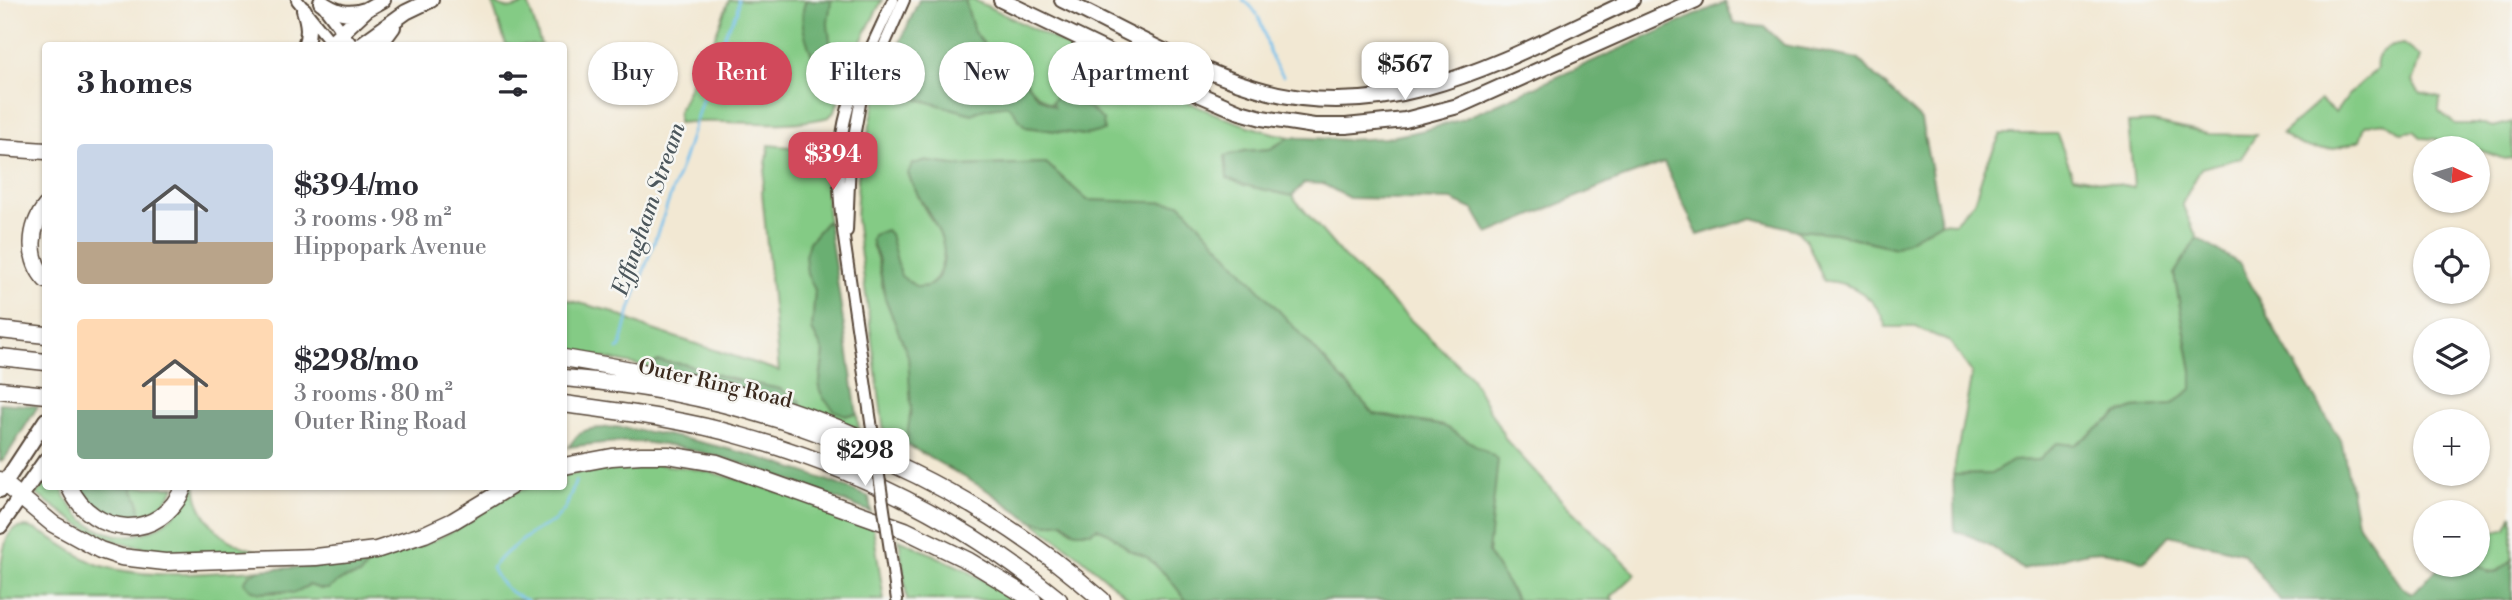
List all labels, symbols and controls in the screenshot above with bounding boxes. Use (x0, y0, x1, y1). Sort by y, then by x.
chip: Buy (588, 42, 678, 105)
chip: Rent (692, 42, 792, 105)
chip: Filters (806, 42, 925, 105)
chip: New (939, 42, 1034, 105)
chip: Apartment (1048, 42, 1214, 105)
pin: $567 (1364, 42, 1446, 102)
text: $567 (1378, 51, 1432, 79)
text: 3 homes (77, 65, 192, 103)
icon: filters (494, 65, 532, 103)
water label: Effingham Stream (606, 119, 692, 300)
pin: $394 (792, 132, 874, 192)
north arrow (2413, 136, 2490, 214)
map controls (2413, 136, 2490, 577)
text: $394 (804, 141, 862, 169)
text: $394/mo (294, 167, 419, 205)
icon: home (133, 172, 217, 256)
text: 3 rooms · 98 m² (294, 205, 451, 233)
button: locate (2413, 227, 2490, 304)
text: Hippopark Avenue (294, 233, 487, 261)
button: layers (2413, 318, 2490, 395)
text: $298/mo (294, 342, 419, 380)
icon: home (133, 347, 217, 431)
street label: Outer Ring Road (635, 354, 795, 414)
text: 3 rooms · 80 m² (294, 380, 453, 408)
text: Outer Ring Road (294, 408, 467, 436)
button: + (2413, 409, 2490, 486)
pin: $298 (824, 428, 906, 488)
text: $298 (836, 437, 894, 465)
button: − (2413, 500, 2490, 577)

